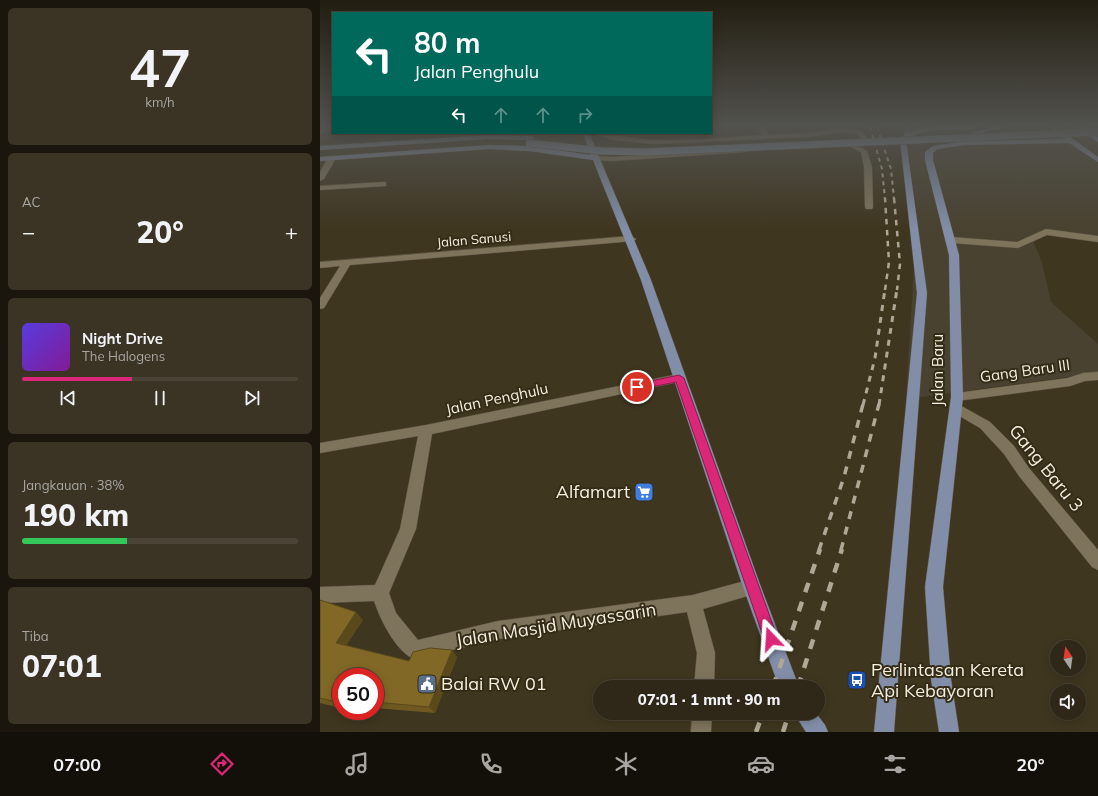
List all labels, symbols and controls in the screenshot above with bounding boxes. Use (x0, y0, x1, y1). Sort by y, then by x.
text: 80 m (414, 25, 480, 60)
icon: left (348, 28, 400, 80)
text: 47 (129, 35, 191, 100)
text: Jalan Penghulu (414, 60, 539, 83)
text: km/h (145, 94, 175, 110)
icon: left (448, 104, 470, 126)
icon: ahead (490, 104, 512, 126)
icon: ahead (532, 104, 554, 126)
icon: right (574, 104, 596, 126)
text: AC (22, 194, 40, 210)
text: 20° (136, 213, 184, 251)
text: − (22, 218, 35, 246)
text: + (285, 218, 298, 246)
street label: Jalan Sanusi (436, 228, 512, 250)
text: Night Drive (82, 329, 163, 348)
street label: Jalan Baru (928, 334, 947, 406)
text: The Halogens (82, 348, 165, 364)
street label: Gang Baru III (979, 355, 1071, 386)
pin (620, 370, 654, 404)
icon: arrive (626, 376, 648, 398)
street label: Jalan Penghulu (444, 378, 550, 419)
icon: previous (57, 387, 79, 409)
icon: pause (149, 387, 171, 409)
icon: next (241, 387, 263, 409)
street label: Gang Baru 3 (1004, 419, 1089, 516)
text: Jangkauan · 38% (22, 477, 124, 493)
place label: Alfamart (556, 480, 630, 503)
supermarket icon: Alfamart (633, 481, 655, 503)
text: 190 km (22, 496, 129, 534)
street label: Jalan Masjid Muyassarin (454, 597, 658, 652)
position arrow (750, 618, 792, 660)
text: Tiba (22, 628, 49, 644)
north arrow (1050, 640, 1086, 676)
map controls (1050, 640, 1086, 720)
text: 07:01 (22, 647, 102, 685)
place label: Perlintasan Kereta Api Kebayoran (871, 658, 1024, 702)
speed limit sign: 50 (332, 668, 384, 720)
bus stop icon: Perlintasan Kereta Api Kebayoran (846, 669, 868, 691)
place label: Balai RW 01 (441, 672, 547, 695)
public building icon: Balai RW 01 (416, 673, 438, 695)
button: sound (1050, 684, 1086, 720)
text: 07:01 · 1 mnt · 90 m (638, 690, 780, 709)
icon: directions (208, 750, 236, 778)
icon: music (343, 750, 371, 778)
icon: phone (477, 750, 505, 778)
icon: climate (612, 750, 640, 778)
icon: car (747, 750, 775, 778)
icon: filters (881, 750, 909, 778)
text: 07:00 (53, 753, 101, 776)
text: 20° (1016, 753, 1045, 776)

